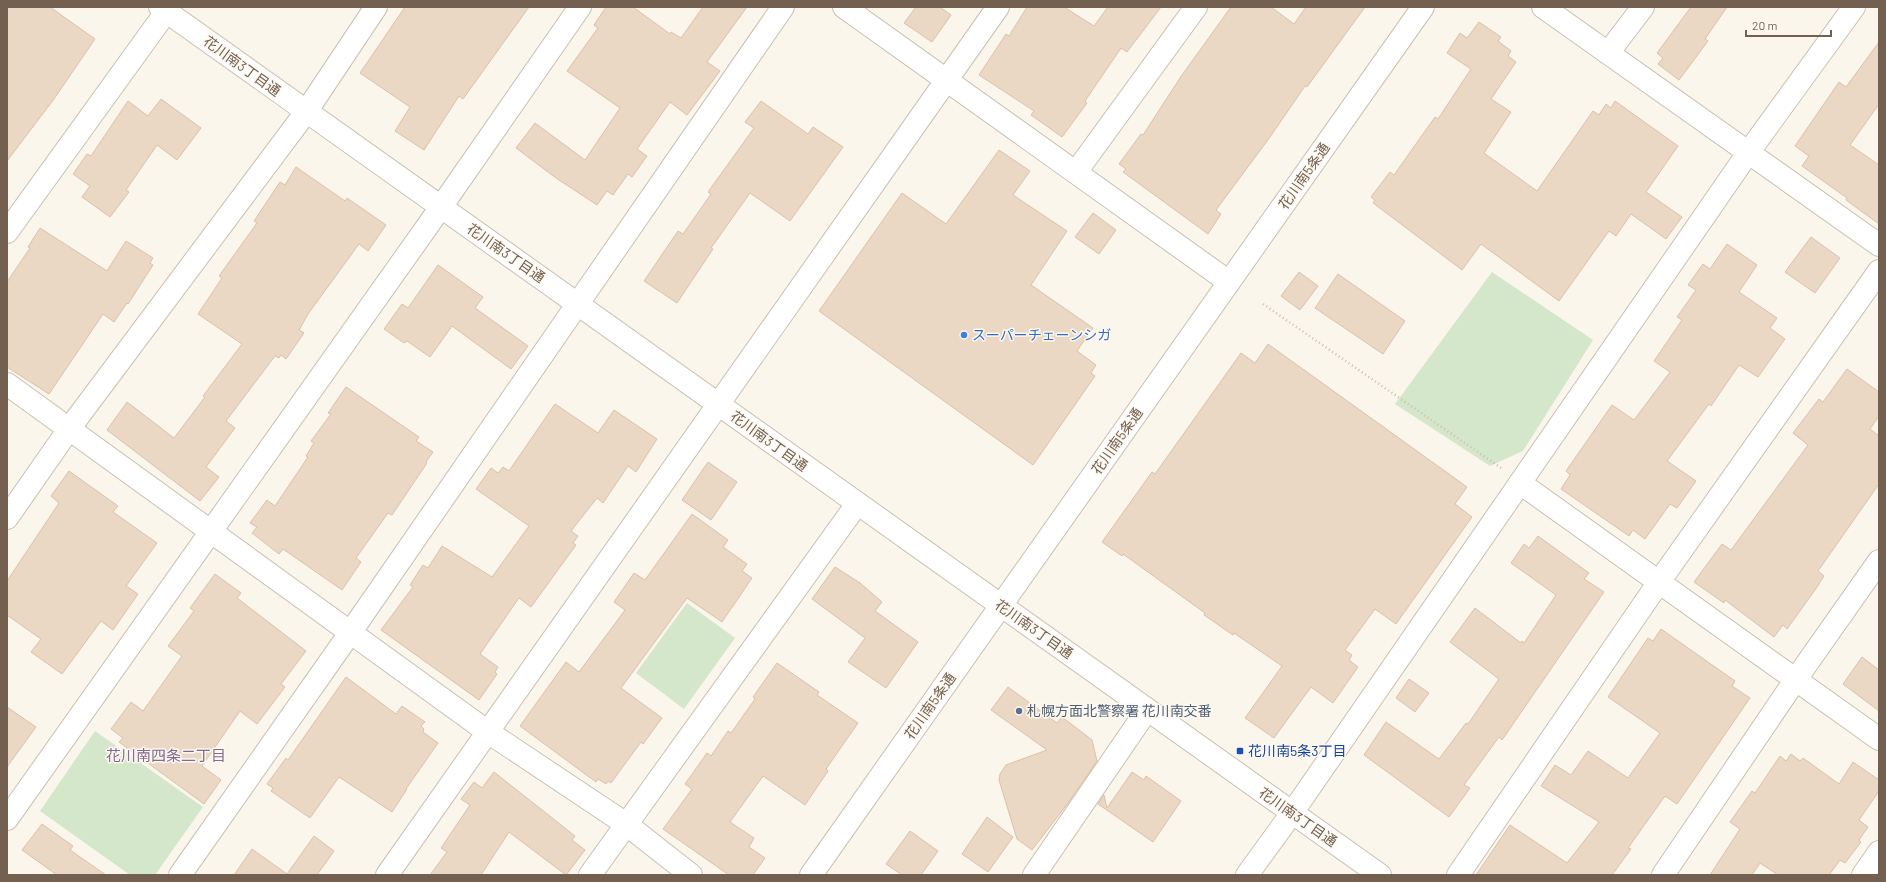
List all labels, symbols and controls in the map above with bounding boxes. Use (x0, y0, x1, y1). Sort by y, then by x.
scale bar (1746, 12, 1831, 38)
text: 20 m (1752, 18, 1778, 32)
street label: 花川南3丁目通 (200, 32, 284, 99)
street label: 花川南5条通 (1274, 139, 1333, 212)
street label: 花川南3丁目通 (464, 219, 549, 286)
place label: スーパーチェーンシガ (972, 326, 1111, 343)
marker: スーパーチェーンシガ (959, 330, 969, 340)
street label: 花川南5条通 (1087, 404, 1146, 477)
street label: 花川南3丁目通 (727, 407, 811, 474)
street label: 花川南3丁目通 (992, 595, 1077, 662)
street label: 花川南5条通 (900, 669, 959, 742)
place label: 札幌方面北警察署 花川南交番 (1027, 702, 1212, 719)
marker: 札幌方面北警察署 花川南交番 (1014, 706, 1024, 716)
place label: 花川南5条3丁目 (1248, 742, 1346, 759)
district label: 花川南四条二丁目 (106, 746, 226, 764)
marker: 花川南5条3丁目 (1235, 746, 1245, 756)
street label: 花川南3丁目通 (1256, 783, 1341, 850)

